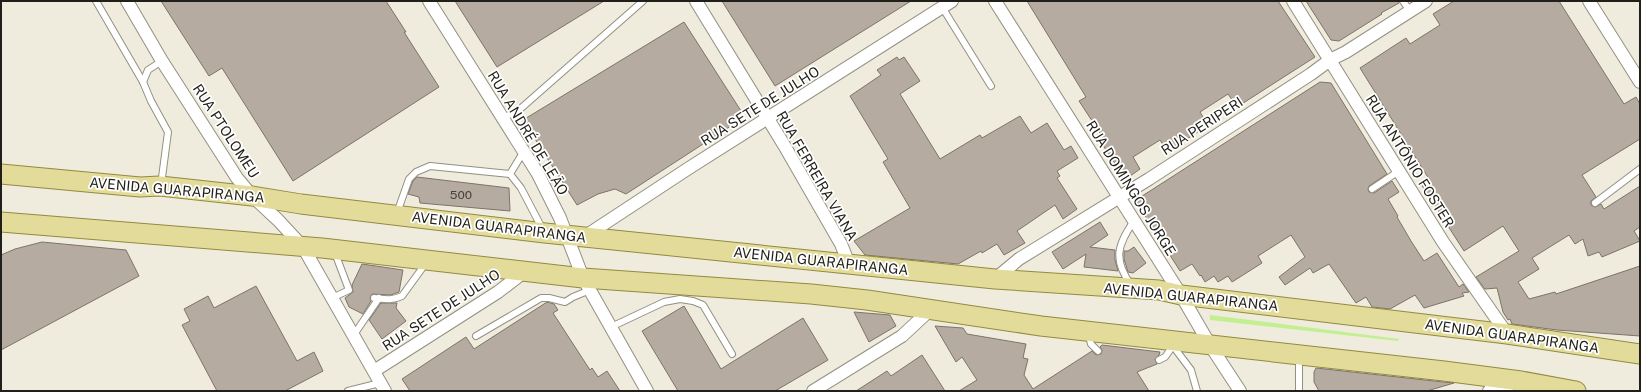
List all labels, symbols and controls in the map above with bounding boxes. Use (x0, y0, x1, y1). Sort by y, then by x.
street label: RUA SETE DE JULHO (698, 63, 822, 149)
street label: RUA ANDRÉ DE LEÃO (485, 68, 572, 198)
street label: RUA PTOLOMEU (190, 81, 262, 181)
street label: RUA ANTÔNIO FOSTER (1363, 91, 1458, 230)
street label: RUA PERIPERI (1158, 94, 1246, 158)
street label: RUA FERREIRA VIANA (773, 108, 861, 244)
street label: RUA DOMINGOS JORGE (1083, 118, 1179, 258)
street label: AVENIDA GUARAPIRANGA (89, 174, 265, 206)
house number: 500 (450, 188, 472, 202)
street label: AVENIDA GUARAPIRANGA (411, 208, 587, 246)
street label: AVENIDA GUARAPIRANGA (733, 244, 909, 278)
street label: RUA SETE DE JULHO (379, 266, 503, 354)
street label: AVENIDA GUARAPIRANGA (1103, 280, 1279, 314)
street label: AVENIDA GUARAPIRANGA (1424, 316, 1600, 356)

